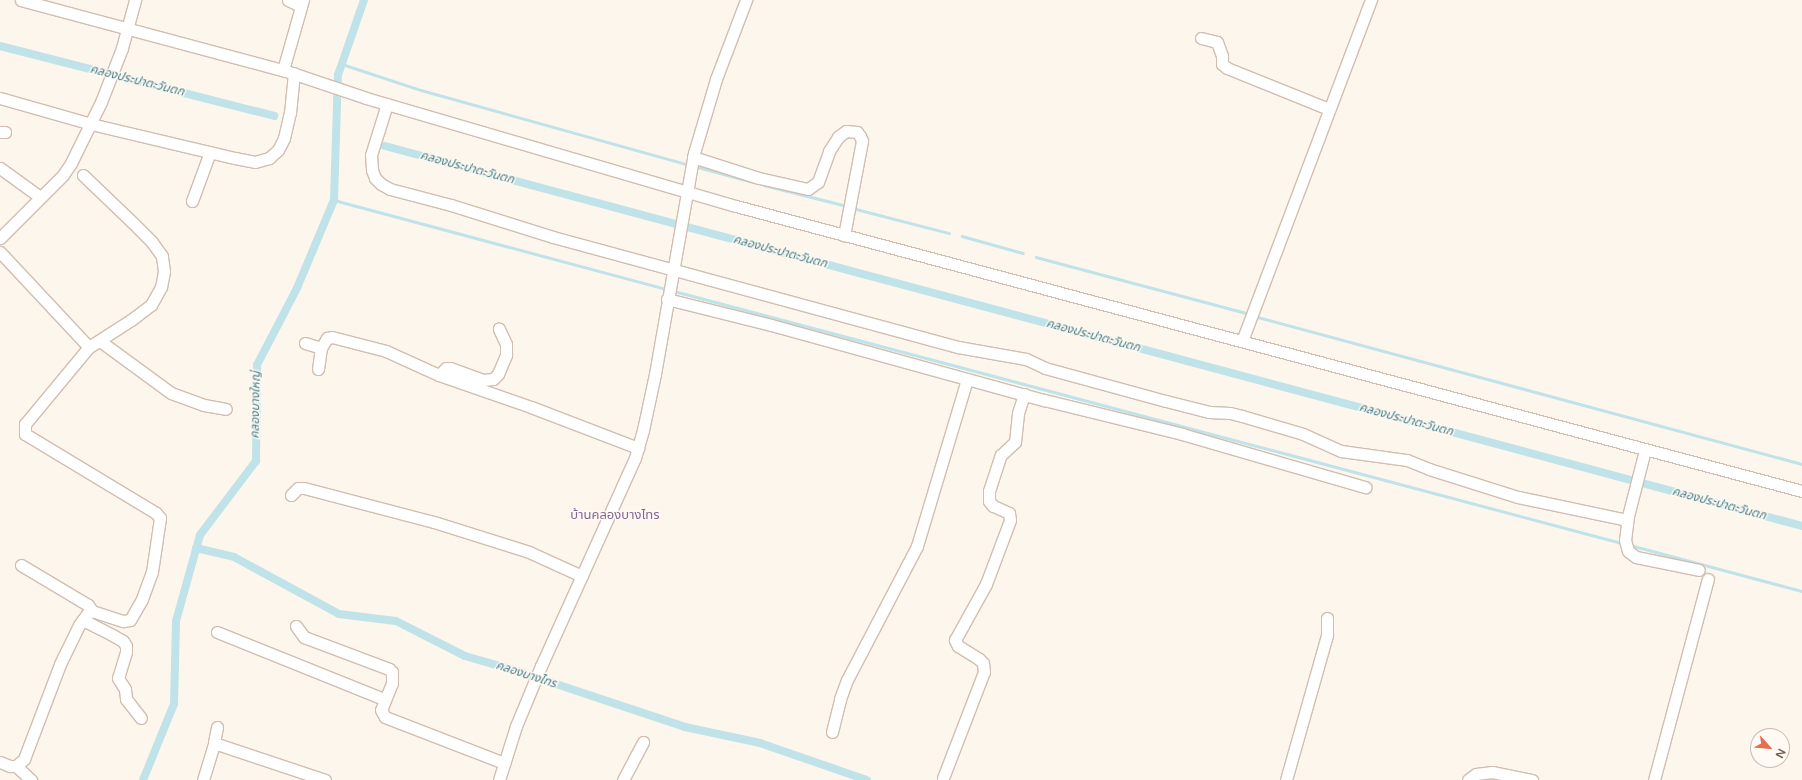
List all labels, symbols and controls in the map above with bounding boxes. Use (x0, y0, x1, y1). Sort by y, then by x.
water label: คลองประปาตะวันตก (88, 62, 186, 100)
water label: คลองประปาตะวันตก (418, 149, 516, 187)
water label: คลองประปาตะวันตก (731, 233, 829, 271)
water label: คลองประปาตะวันตก (1044, 317, 1142, 355)
water label: คลองบางใหญ่ (248, 371, 264, 439)
water label: คลองประปาตะวันตก (1357, 401, 1455, 439)
water label: คลองประปาตะวันตก (1670, 485, 1768, 523)
district label: บ้านคลองบางไทร (570, 507, 660, 523)
water label: คลองบางไทร (494, 658, 558, 692)
north arrow (1750, 728, 1790, 768)
text: N (1772, 746, 1788, 760)

